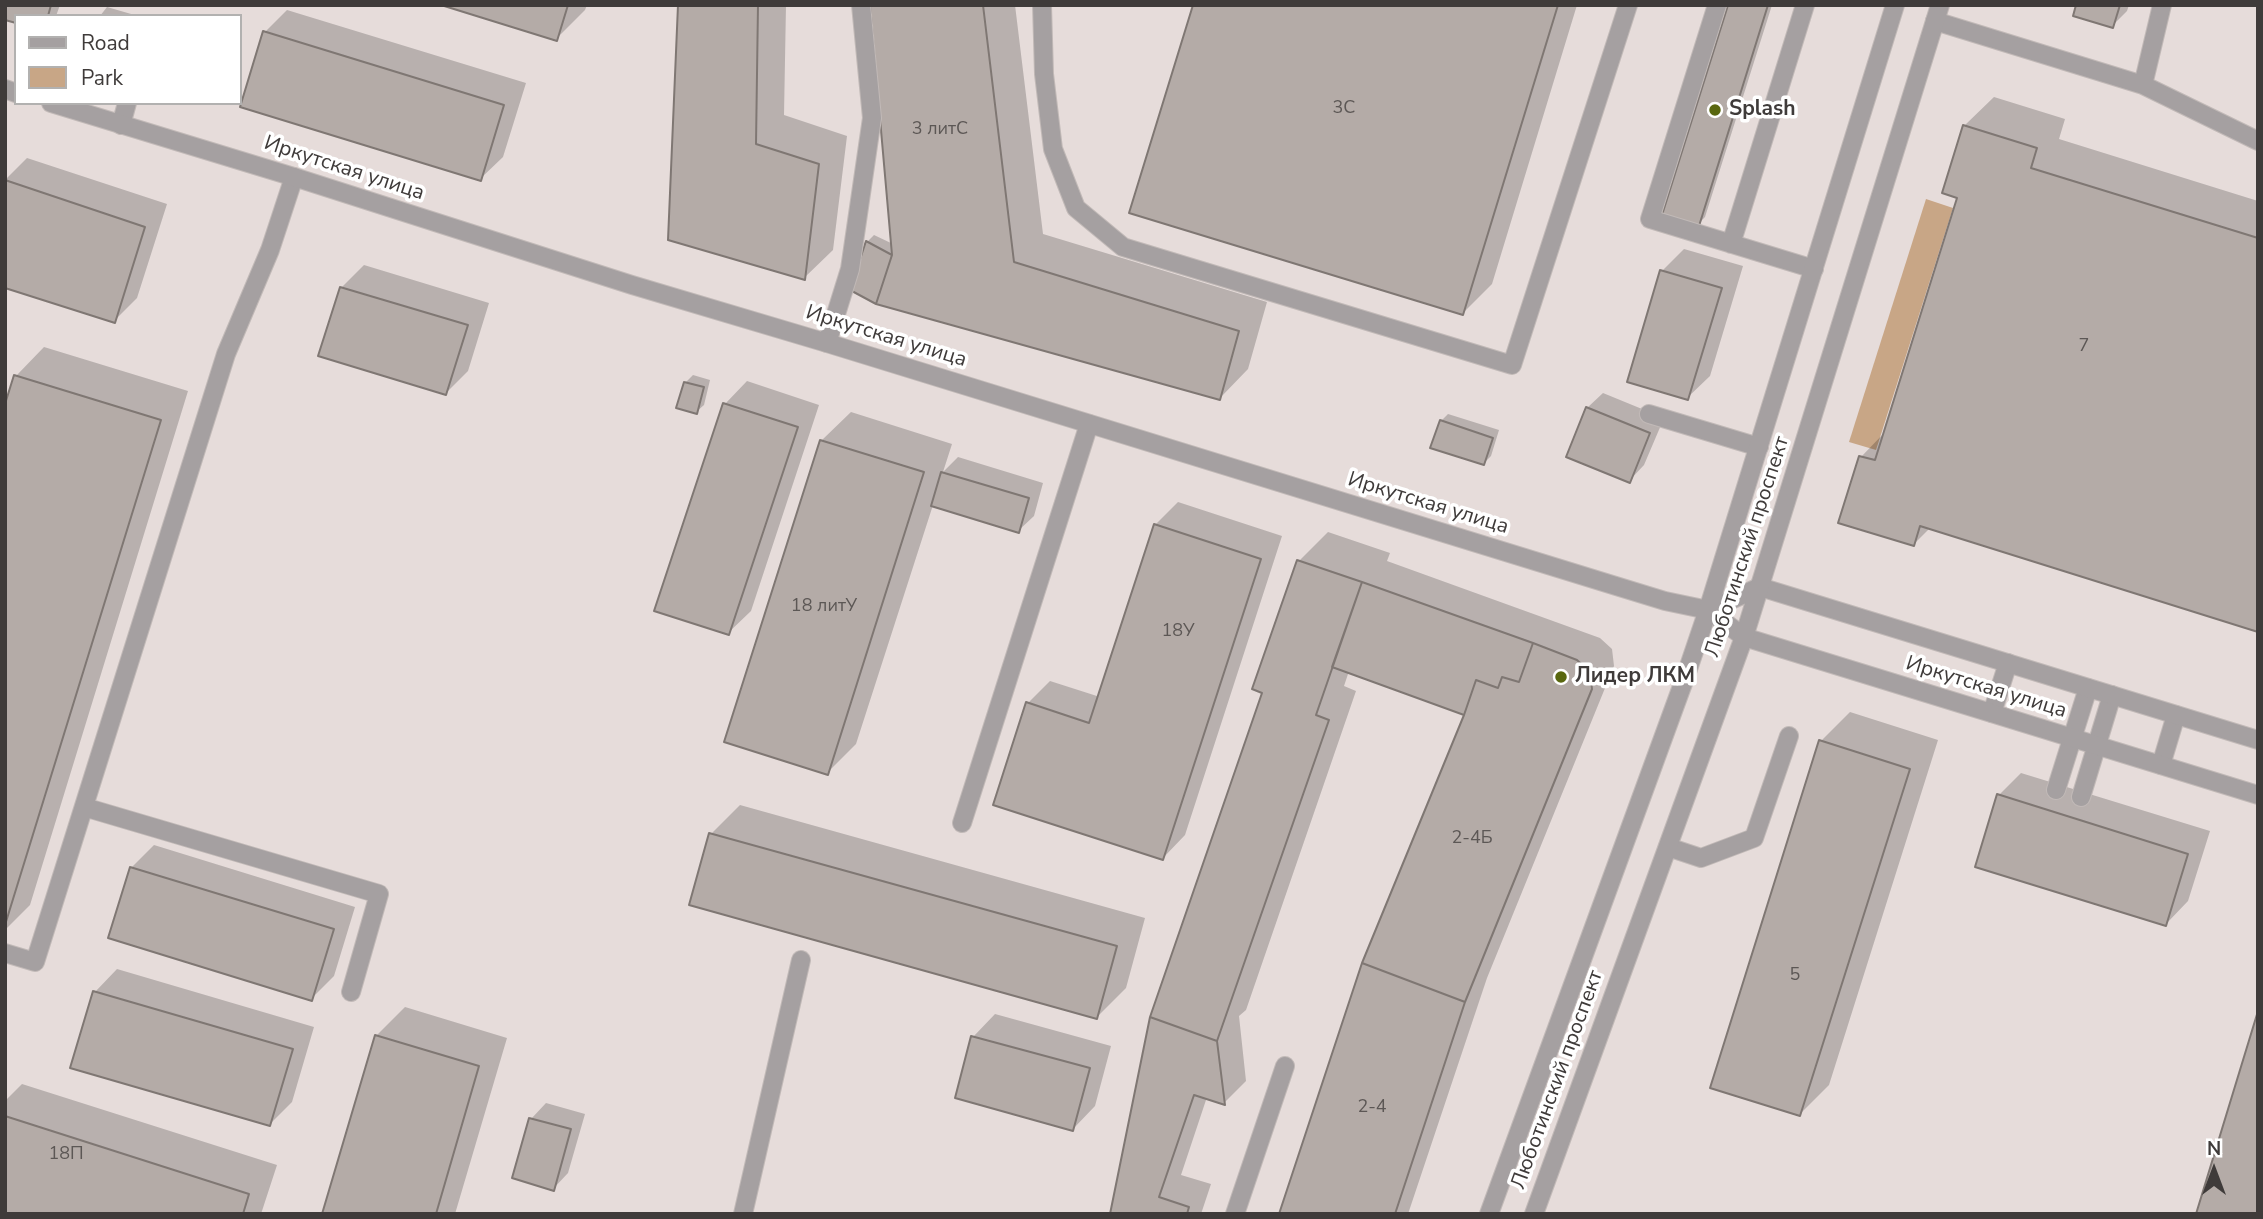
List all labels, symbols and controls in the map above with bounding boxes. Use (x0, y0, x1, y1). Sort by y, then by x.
legend (14, 14, 242, 105)
text: Road (81, 29, 130, 57)
text: Park (81, 64, 123, 92)
place label: Splash (1729, 97, 1796, 123)
house number: 3С (1333, 98, 1355, 120)
marker: Splash (1707, 102, 1723, 118)
house number: 3 литС (912, 119, 968, 141)
street label: Иркутская улица (261, 131, 427, 207)
street label: Иркутская улица (802, 301, 970, 373)
house number: 7 (2079, 336, 2089, 358)
street label: Люботинский проспект (1700, 433, 1796, 661)
street label: Иркутская улица (1344, 468, 1512, 540)
house number: 18 литУ (791, 596, 857, 618)
house number: 18У (1161, 621, 1195, 643)
street label: Иркутская улица (1902, 652, 2070, 724)
place label: Лидер ЛКМ (1575, 664, 1695, 690)
marker: Лидер ЛКМ (1553, 669, 1569, 685)
house number: 2-4Б (1451, 828, 1493, 850)
house number: 5 (1790, 965, 1800, 987)
street label: Люботинский проспект (1507, 967, 1609, 1193)
house number: 2-4 (1357, 1097, 1387, 1119)
north arrow (2179, 1135, 2249, 1205)
text: N (2207, 1136, 2221, 1162)
house number: 18П (48, 1144, 84, 1166)

